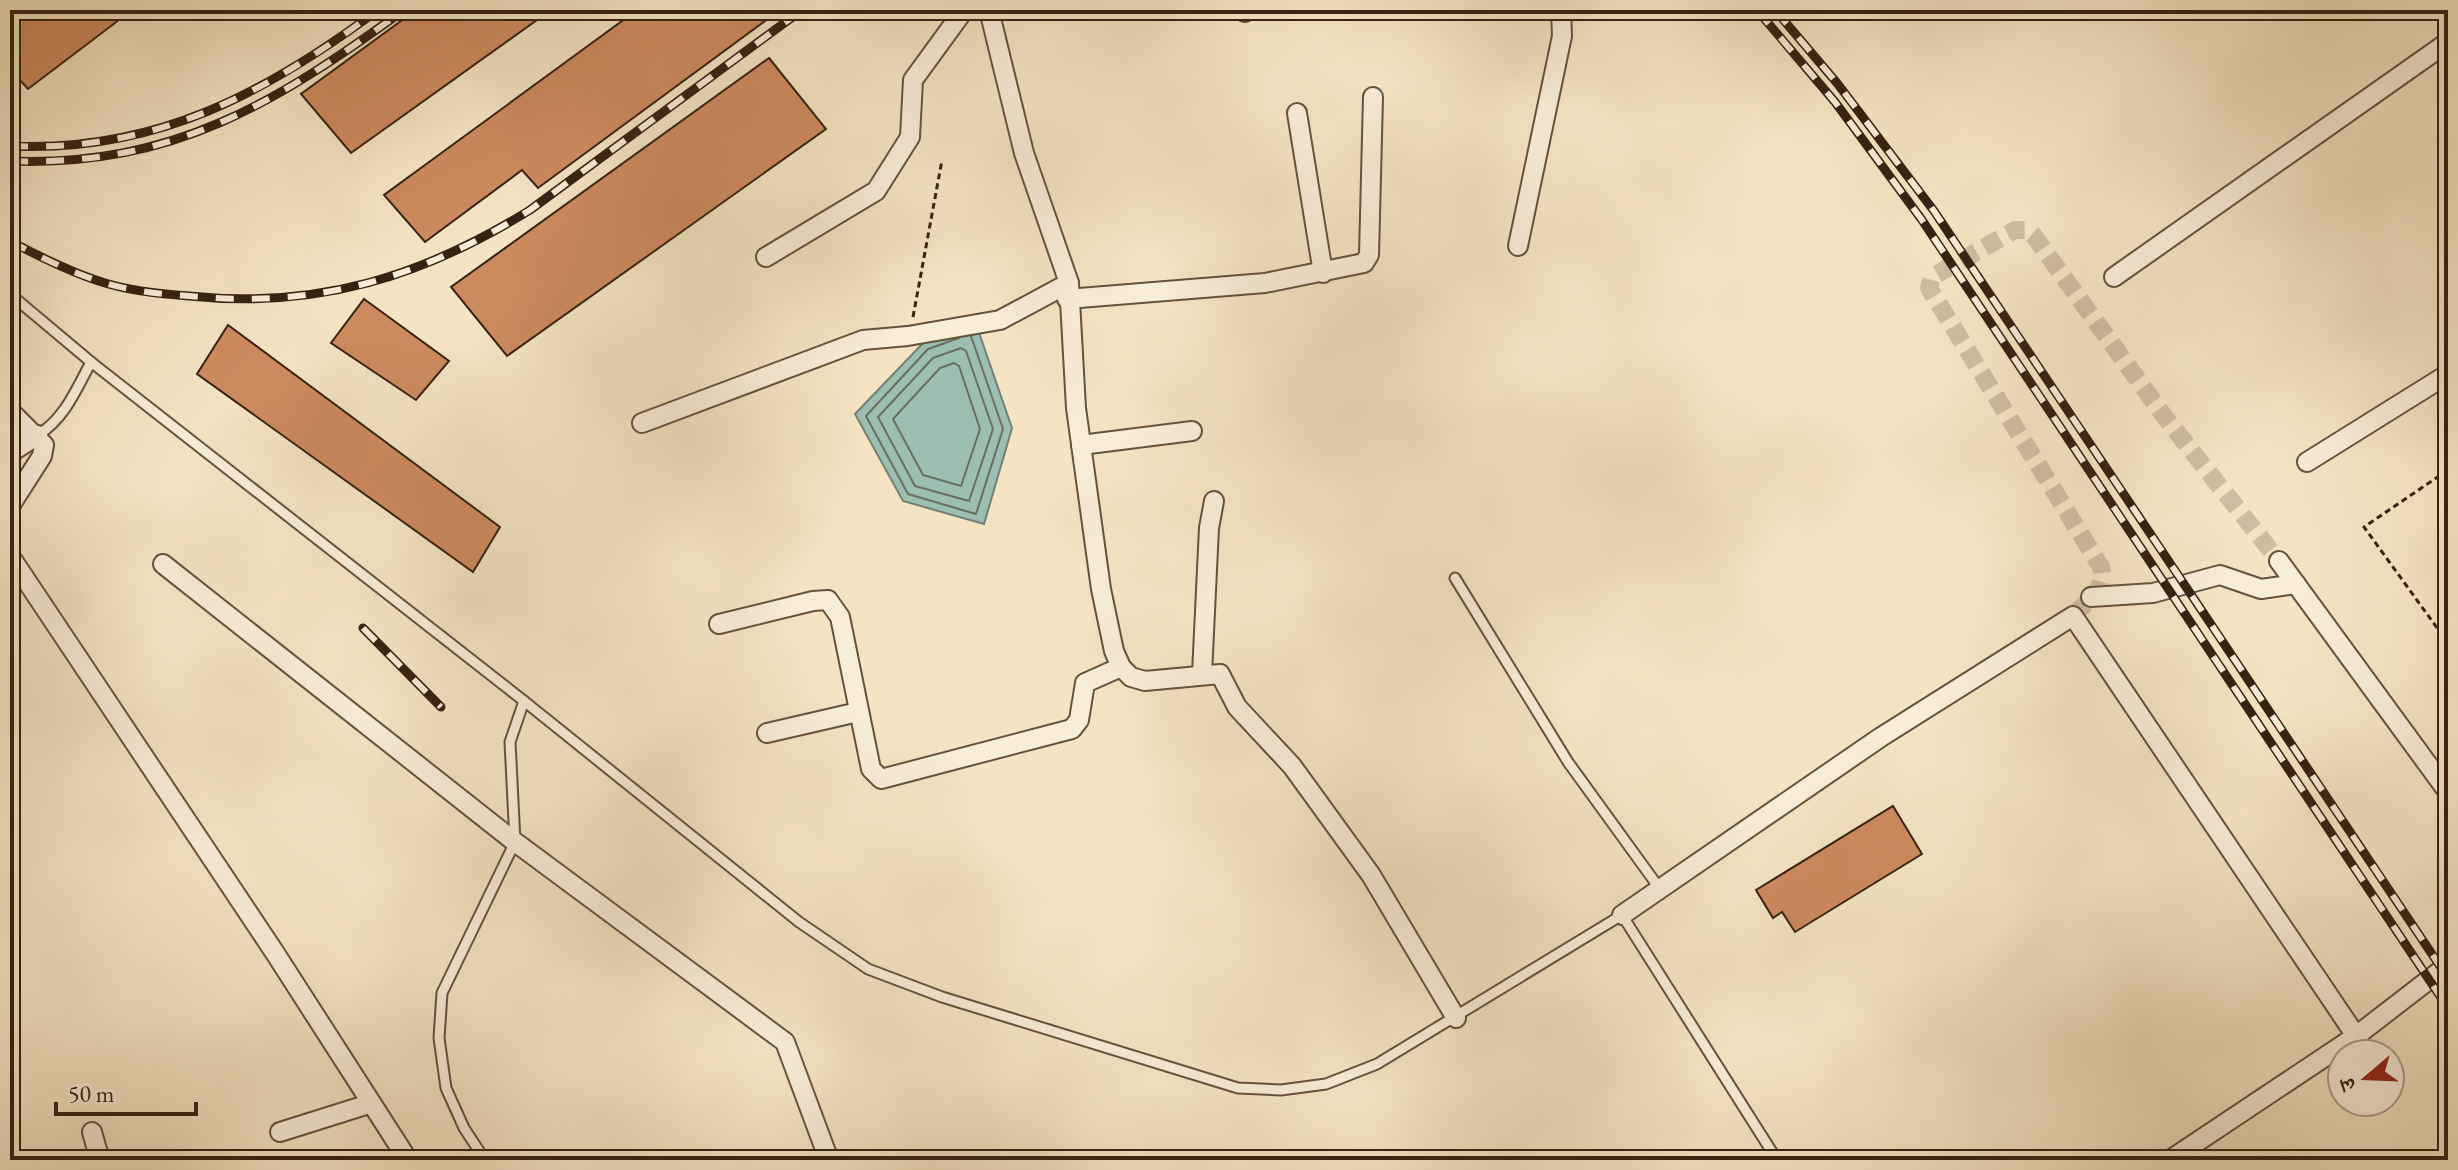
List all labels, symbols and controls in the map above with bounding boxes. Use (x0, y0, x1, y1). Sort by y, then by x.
north arrow (2326, 1038, 2406, 1118)
scale bar (56, 1066, 196, 1116)
text: उ (2331, 1073, 2364, 1096)
text: 50 m (68, 1078, 115, 1109)

